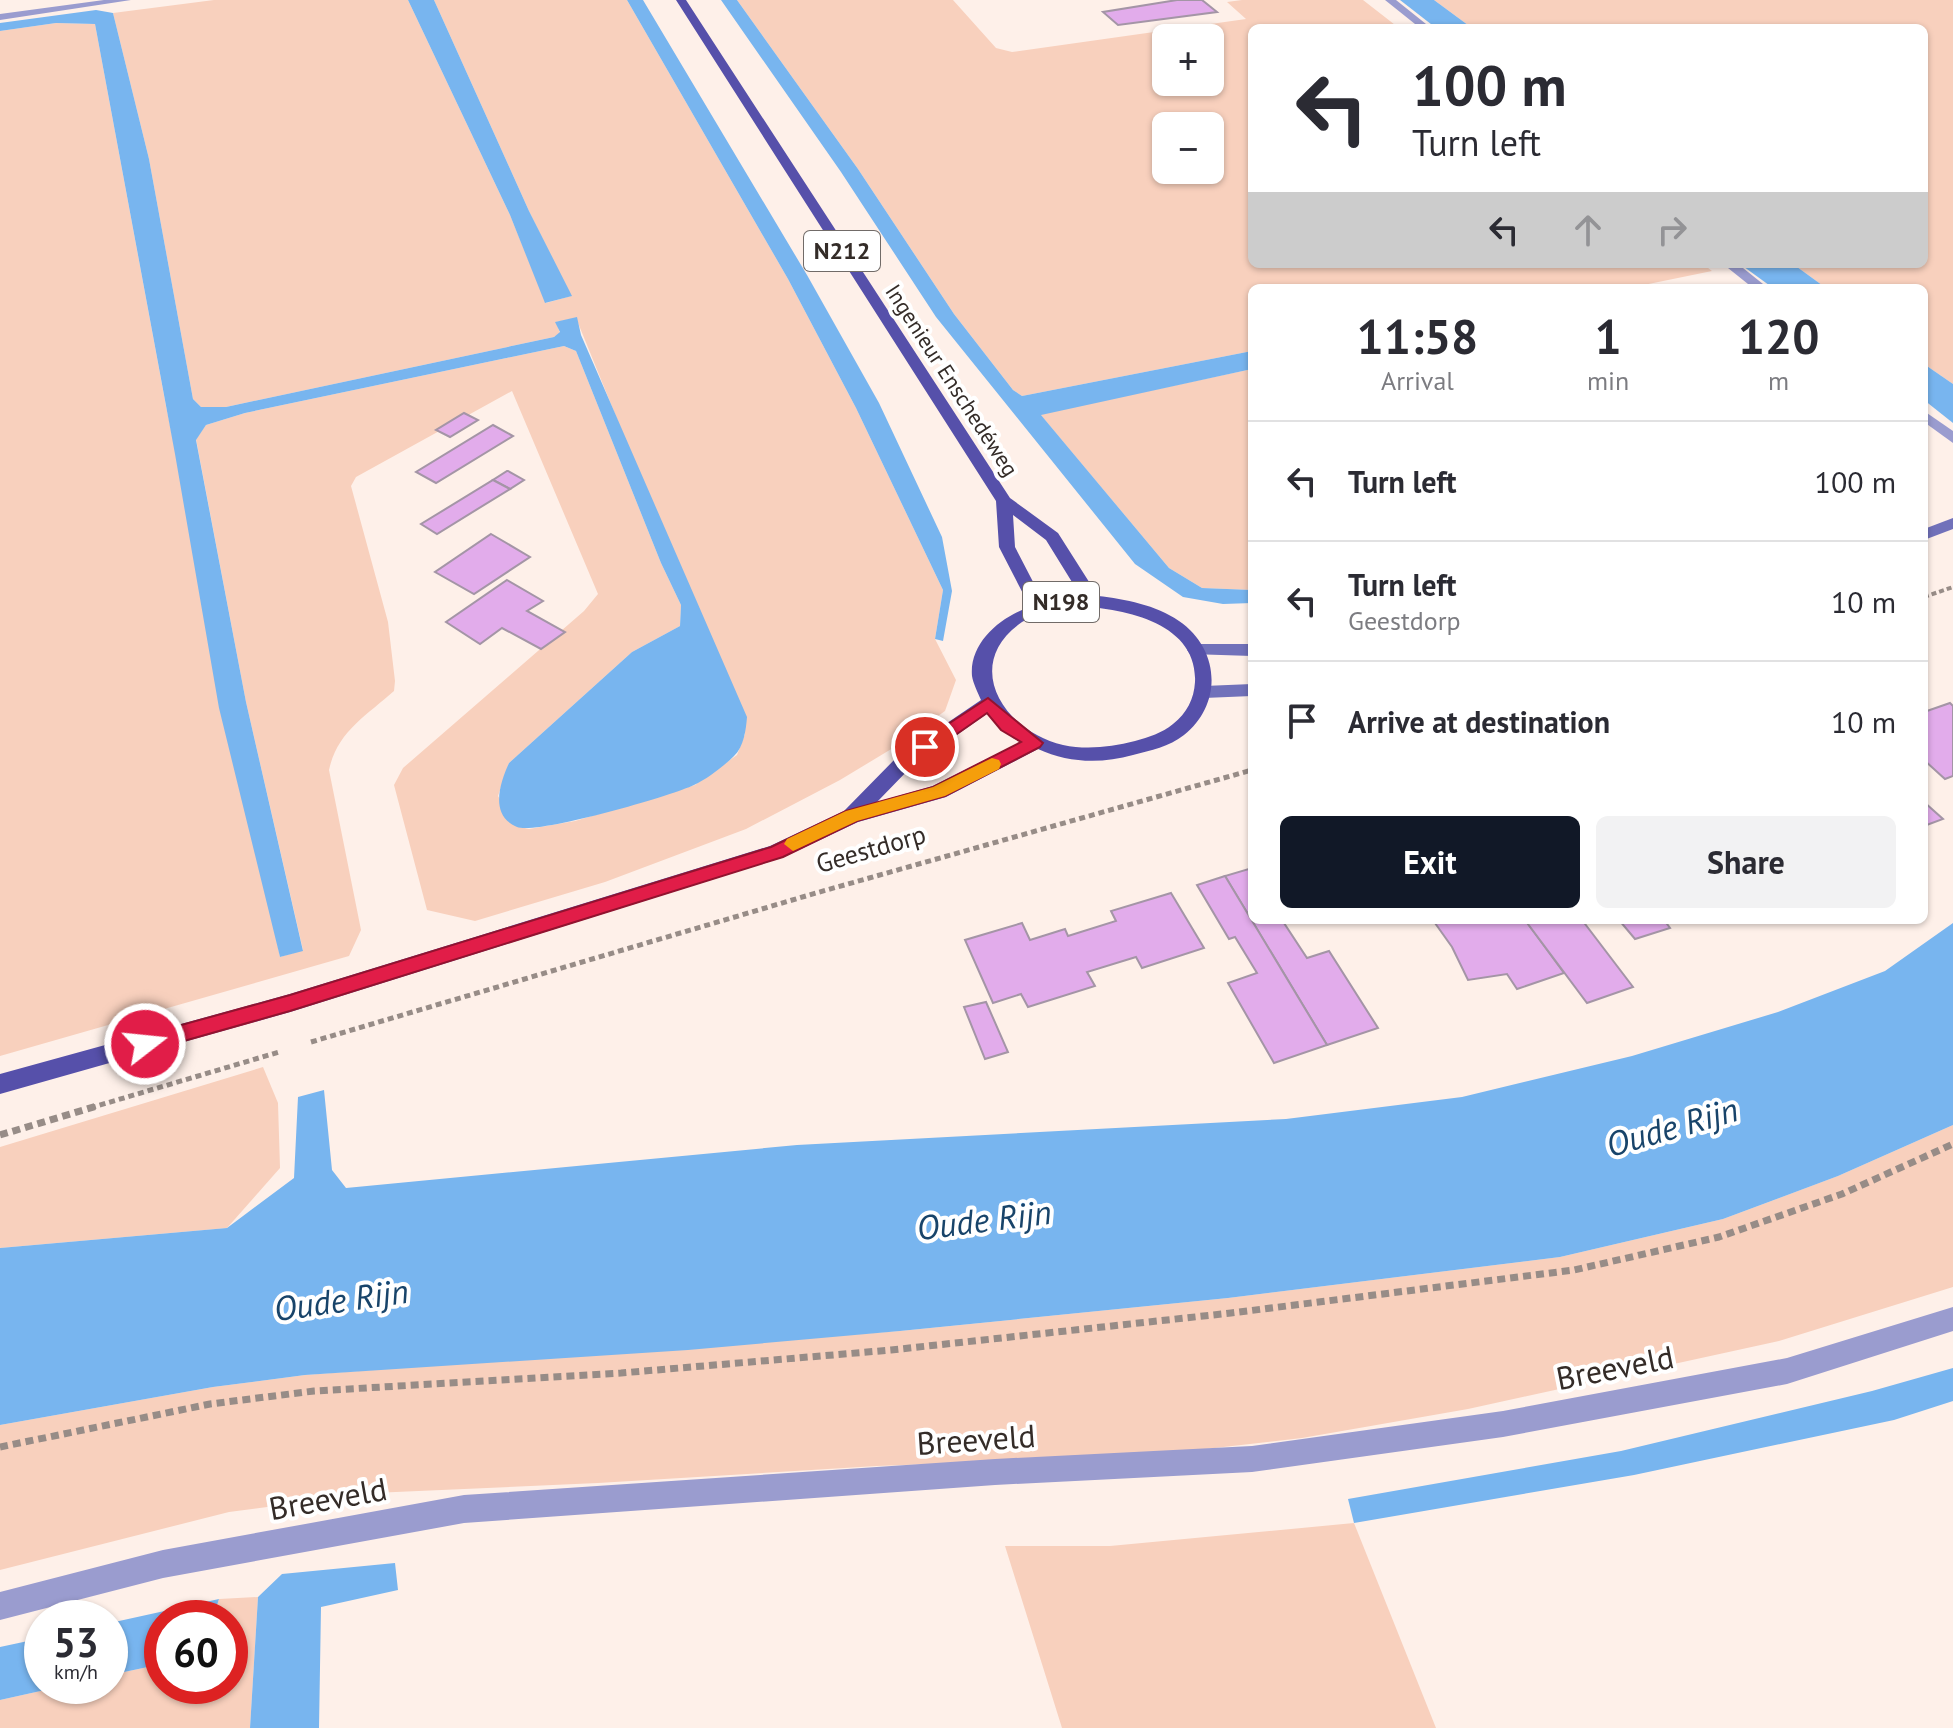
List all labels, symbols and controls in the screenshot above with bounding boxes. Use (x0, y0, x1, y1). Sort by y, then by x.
map controls (1152, 24, 1224, 184)
button: + (1152, 24, 1224, 96)
text: 100 m (1412, 49, 1567, 121)
icon: left (1280, 56, 1384, 160)
button: − (1152, 112, 1224, 184)
text: Turn left (1412, 119, 1541, 166)
icon: left (1482, 208, 1526, 252)
icon: ahead (1566, 208, 1610, 252)
icon: right (1650, 208, 1694, 252)
road number: N212 (804, 231, 880, 271)
street label: Ingenieur Enschedéweg (879, 279, 1025, 481)
text: 11:58 (1357, 305, 1478, 367)
text: 1 (1594, 305, 1622, 367)
text: 120 (1738, 305, 1819, 367)
text: Arrival (1381, 364, 1454, 397)
text: min (1587, 364, 1629, 397)
text: m (1768, 364, 1789, 397)
icon: left (1280, 459, 1324, 503)
text: Turn left (1348, 462, 1456, 501)
text: 100 m (1815, 462, 1896, 501)
text: Turn left (1348, 565, 1456, 604)
icon: left (1280, 579, 1324, 623)
road number: N198 (1023, 582, 1099, 622)
text: 10 m (1831, 582, 1896, 621)
text: Geestdorp (1348, 604, 1461, 637)
icon: arrive (1280, 699, 1324, 743)
text: Arrive at destination (1348, 702, 1610, 741)
text: 10 m (1831, 702, 1896, 741)
pin (891, 713, 959, 781)
icon: arrive (903, 725, 947, 769)
button: Exit (1280, 816, 1580, 908)
button: Share (1596, 816, 1896, 908)
street label: Geestdorp (812, 817, 930, 880)
position arrow (103, 1002, 187, 1086)
water label: Oude Rijn (1601, 1086, 1743, 1166)
water label: Oude Rijn (914, 1189, 1054, 1249)
water label: Oude Rijn (271, 1268, 411, 1330)
street label: Breeveld (1552, 1335, 1677, 1399)
street label: Breeveld (915, 1414, 1037, 1464)
street label: Breeveld (266, 1467, 390, 1529)
speed limit sign: 60 (144, 1600, 248, 1704)
text: 53 (53, 1616, 99, 1668)
text: km/h (54, 1659, 98, 1685)

